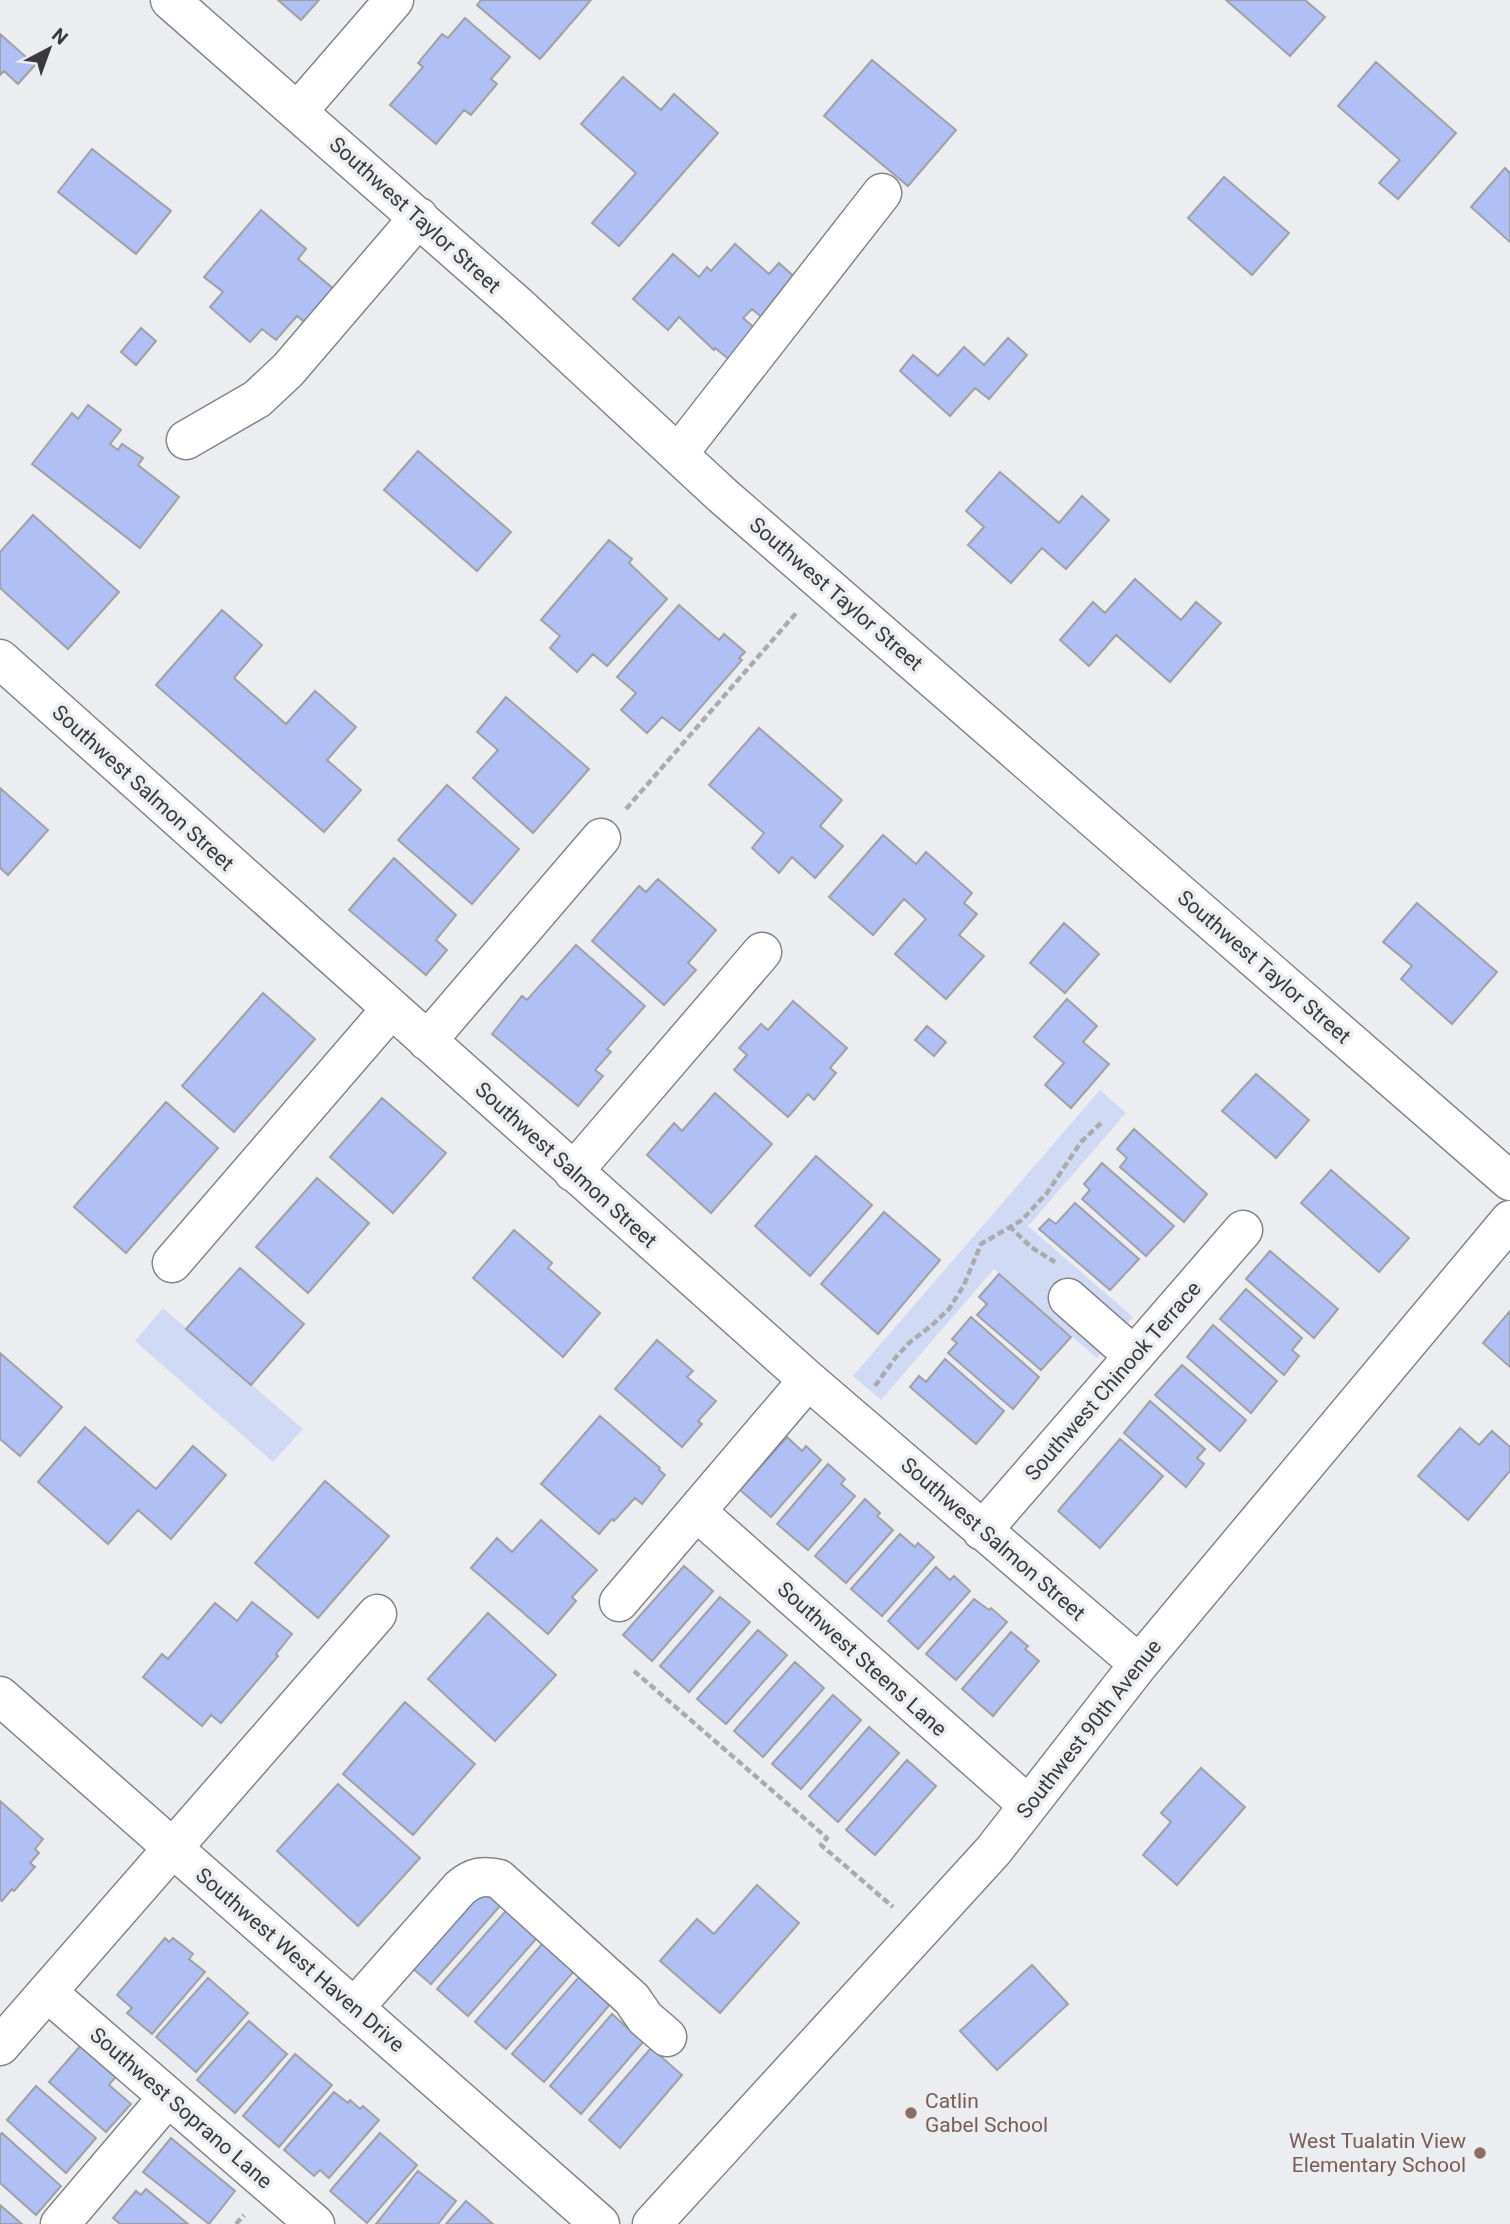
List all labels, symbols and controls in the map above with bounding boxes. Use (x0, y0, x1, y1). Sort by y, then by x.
north arrow (14, 14, 84, 84)
text: N (47, 23, 72, 50)
street label: Southwest Taylor Street (325, 132, 505, 298)
street label: Southwest Taylor Street (745, 512, 927, 676)
street label: Southwest Salmon Street (47, 700, 239, 876)
street label: Southwest Taylor Street (1173, 885, 1355, 1049)
street label: Southwest Salmon Street (470, 1077, 662, 1253)
street label: Southwest Chinook Terrace (1020, 1277, 1206, 1485)
street label: Southwest Salmon Street (896, 1453, 1090, 1626)
street label: Southwest Steens Lane (773, 1577, 951, 1741)
street label: Southwest 90th Avenue (1012, 1635, 1166, 1823)
street label: Southwest West Haven Drive (191, 1863, 409, 2057)
street label: Southwest Soprano Lane (85, 2023, 277, 2193)
place label: Catlin Gabel School (925, 2089, 1048, 2137)
marker: Catlin Gabel School (903, 2105, 919, 2121)
place label: West Tualatin View Elementary School (1289, 2129, 1466, 2177)
marker: West Tualatin View Elementary School (1472, 2145, 1488, 2161)

